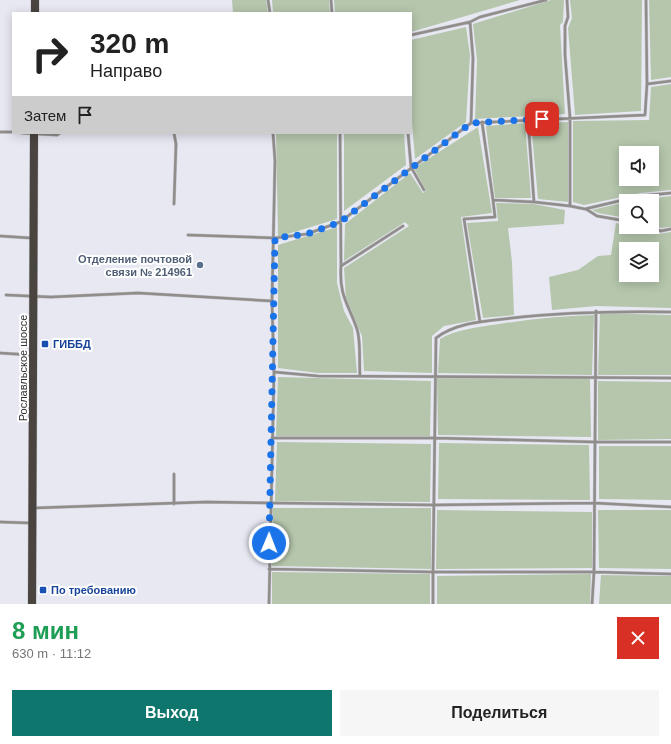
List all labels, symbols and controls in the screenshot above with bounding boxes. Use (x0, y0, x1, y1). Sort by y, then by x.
icon: right (24, 28, 76, 80)
text: 320 m (90, 28, 169, 59)
text: Направо (90, 61, 162, 81)
pin (525, 102, 559, 136)
icon: arrive (74, 104, 96, 126)
text: Затем (24, 107, 66, 124)
icon: arrive (531, 108, 553, 130)
map controls (619, 146, 659, 282)
button: sound (619, 146, 659, 186)
button: search (619, 194, 659, 234)
button: layers (619, 242, 659, 282)
place label: Отделение почтовой связи № 214961 (78, 253, 192, 278)
marker: Отделение почтовой связи № 214961 (195, 260, 205, 270)
street label: Рославльское шоссе (17, 315, 29, 421)
place label: ГИББД (53, 338, 91, 350)
marker: ГИББД (40, 339, 50, 349)
position arrow (248, 522, 290, 564)
place label: По требованию (51, 584, 136, 596)
marker: По требованию (38, 585, 48, 595)
text: 8 мин (12, 617, 79, 644)
button: close (617, 617, 659, 659)
text: 630 m · 11:12 (12, 646, 91, 661)
button: Выход (12, 690, 332, 736)
button: Поделиться (340, 690, 659, 736)

